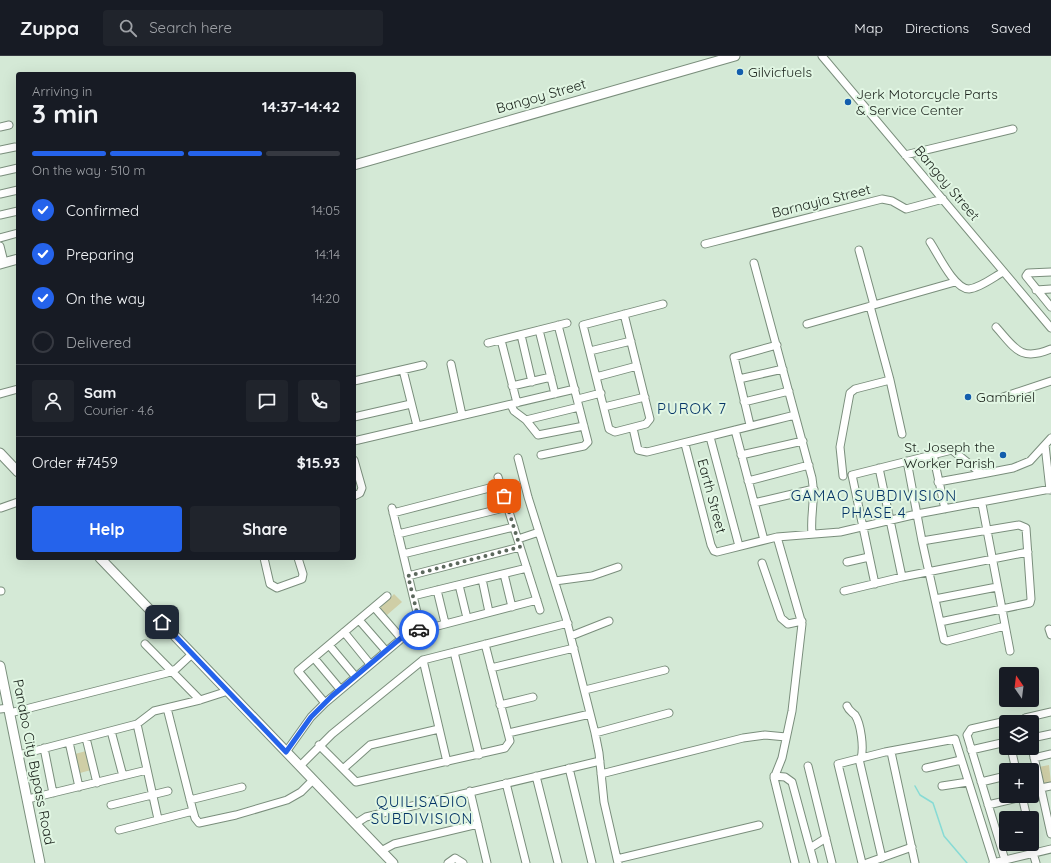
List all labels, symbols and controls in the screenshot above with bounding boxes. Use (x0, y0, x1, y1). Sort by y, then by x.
search box (103, 10, 383, 46)
text: Zuppa (20, 16, 79, 40)
icon: search (117, 17, 139, 39)
text: Search here (149, 18, 232, 37)
text: Map (854, 19, 883, 37)
text: Directions (905, 19, 969, 37)
text: Saved (991, 19, 1031, 37)
place label: Gilvicfuels (748, 63, 812, 81)
marker: Gilvicfuels (735, 67, 745, 77)
street label: Bangoy Street (494, 75, 588, 117)
text: Arriving in (32, 83, 92, 99)
place label: Jerk Motorcycle Parts & Service Center (856, 85, 998, 119)
text: 3 min (32, 97, 99, 130)
text: 14:37–14:42 (262, 97, 340, 116)
marker: Jerk Motorcycle Parts & Service Center (843, 97, 853, 107)
street label: Bangoy Street (910, 142, 984, 224)
text: On the way · 510 m (32, 162, 145, 178)
street label: Barnayia Street (770, 180, 872, 222)
icon: check (32, 199, 54, 221)
text: Confirmed (66, 201, 139, 220)
text: 14:05 (311, 202, 340, 218)
icon: check (32, 243, 54, 265)
text: Preparing (66, 245, 134, 264)
text: 14:14 (315, 246, 340, 262)
icon: check (32, 287, 54, 309)
text: On the way (66, 289, 145, 308)
text: 14:20 (311, 290, 340, 306)
text: Delivered (66, 333, 131, 352)
button: person (32, 380, 74, 422)
button: chat (246, 380, 288, 422)
button: phone (298, 380, 340, 422)
text: Sam (84, 383, 116, 402)
place label: Gambriel (976, 388, 1035, 406)
marker: Gambriel (963, 392, 973, 402)
district label: PUROK 7 (657, 399, 727, 418)
text: Courier · 4.6 (84, 402, 154, 418)
place label: St. Joseph the Worker Parish (904, 438, 995, 472)
marker: St. Joseph the Worker Parish (998, 450, 1008, 460)
text: Order #7459 (32, 453, 118, 472)
text: $15.93 (297, 453, 340, 472)
street label: Earth Street (693, 457, 731, 536)
pin (487, 479, 521, 513)
icon: bag (493, 485, 515, 507)
district label: GAMAO SUBDIVISION PHASE 4 (791, 486, 957, 522)
button: Help (32, 506, 182, 552)
button: Share (190, 506, 340, 552)
pin (145, 605, 179, 639)
courier (399, 610, 439, 650)
icon: home (151, 611, 173, 633)
icon: car (408, 619, 430, 641)
north arrow (999, 667, 1039, 707)
map controls (999, 667, 1039, 851)
street label: Panabo City Bypass Road (9, 678, 59, 846)
button: layers (999, 715, 1039, 755)
button: + (999, 763, 1039, 803)
district label: QUILISADIO SUBDIVISION (371, 792, 473, 828)
button: − (999, 811, 1039, 851)

